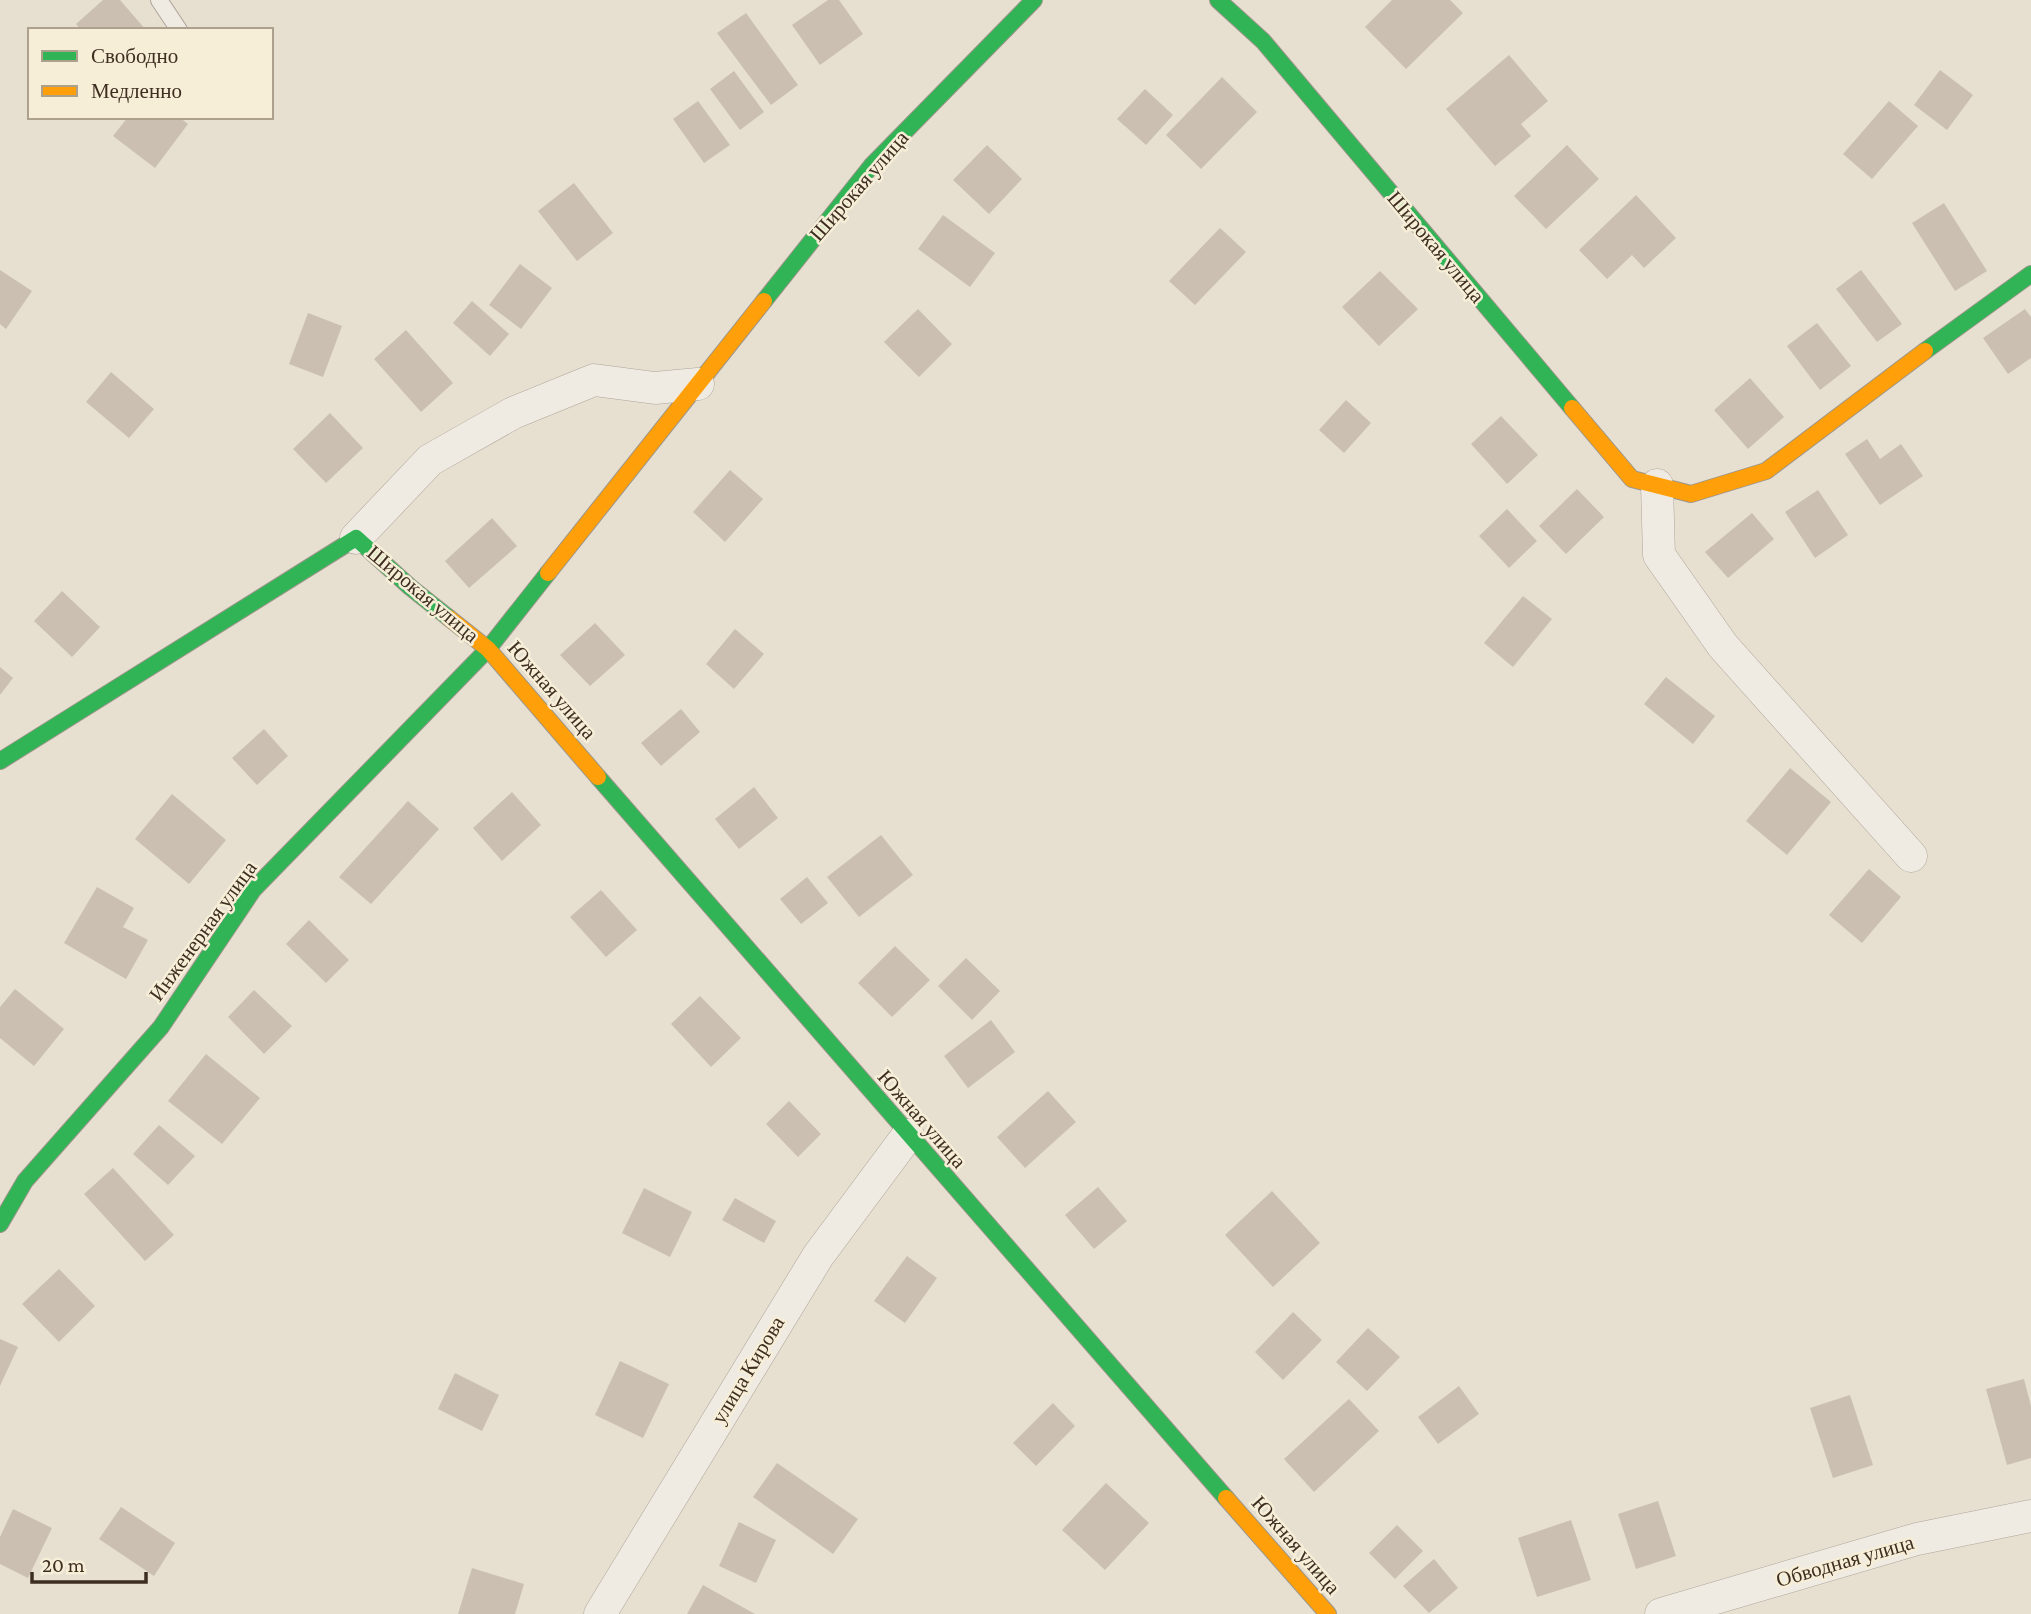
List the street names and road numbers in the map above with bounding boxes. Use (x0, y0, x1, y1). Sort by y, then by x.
street label: Широкая улица (805, 126, 914, 246)
street label: Широкая улица (1382, 186, 1490, 308)
street label: Широкая улица (362, 540, 484, 648)
street label: Южная улица (503, 636, 602, 745)
street label: Инженерная улица (144, 856, 262, 1006)
street label: Южная улица (873, 1065, 972, 1174)
street label: улица Кирова (707, 1311, 790, 1428)
street label: Южная улица (1247, 1491, 1346, 1600)
street label: Обводная улица (1773, 1530, 1917, 1592)

